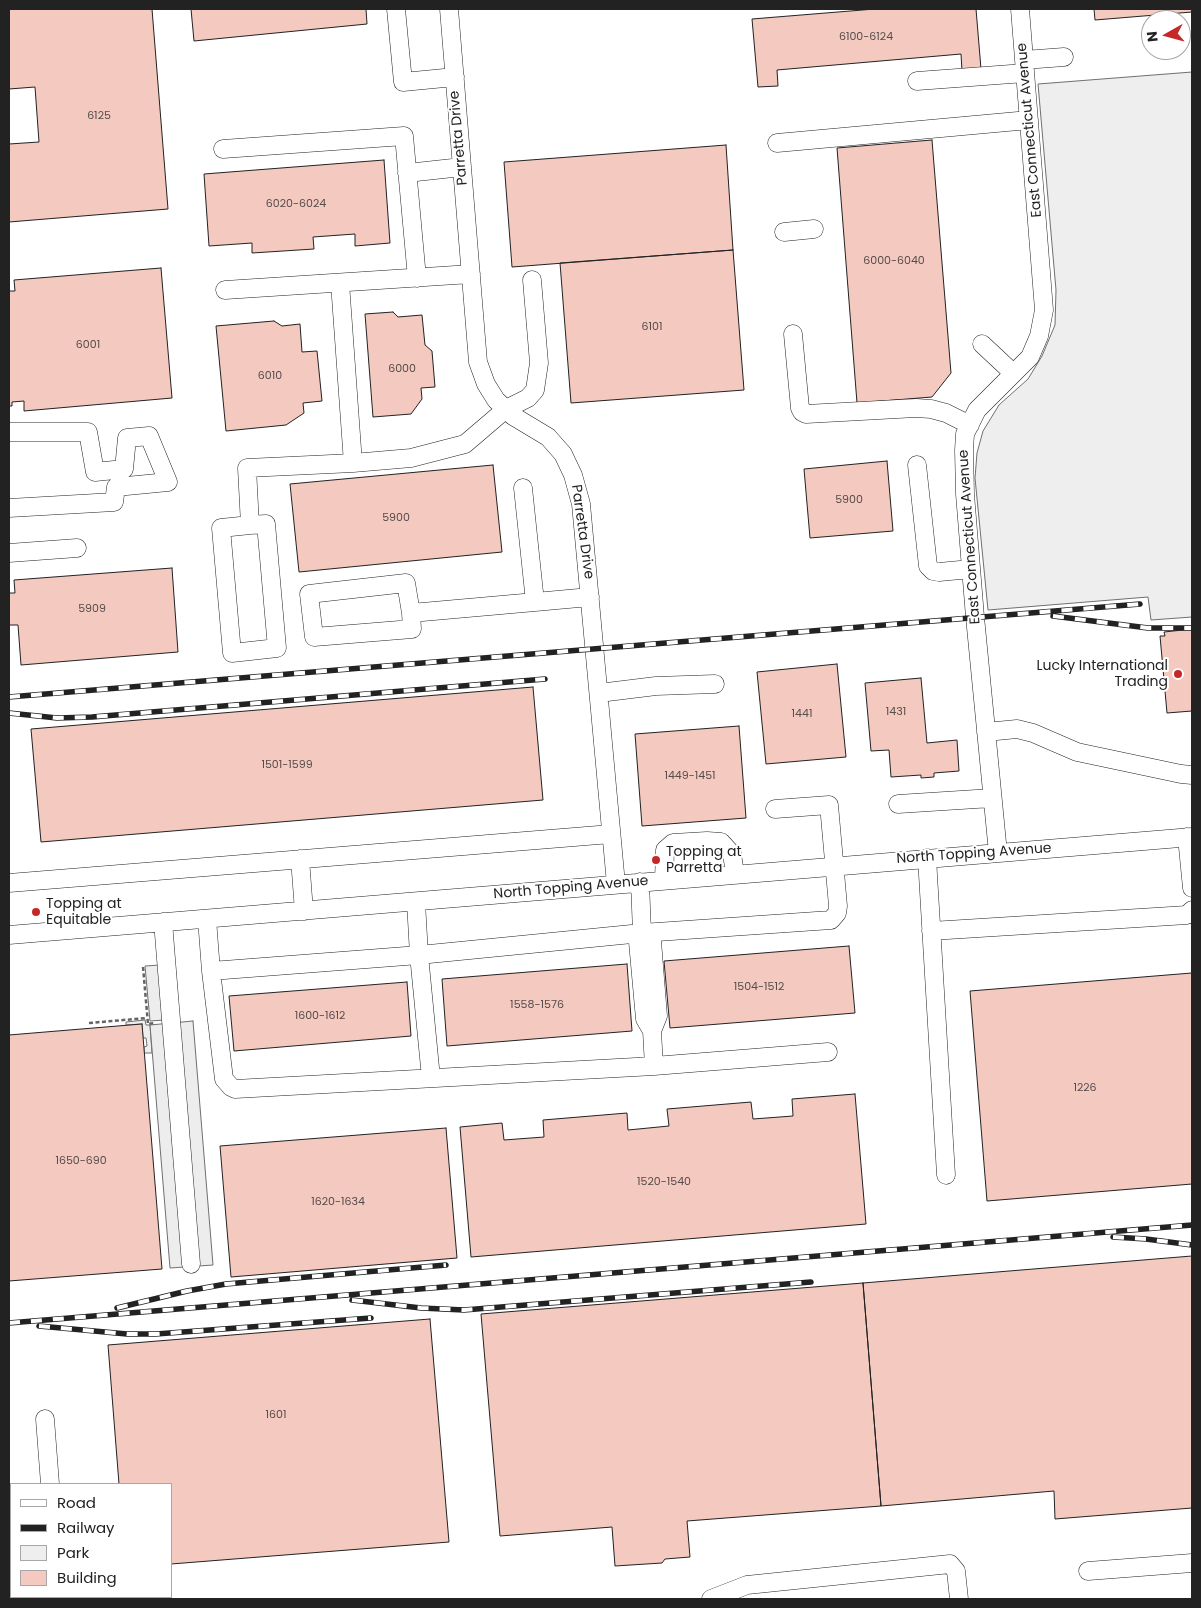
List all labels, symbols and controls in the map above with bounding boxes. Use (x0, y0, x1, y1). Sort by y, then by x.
north arrow (1141, 10, 1191, 60)
house number: 6100-6124 (839, 30, 893, 44)
text: N (1142, 30, 1163, 43)
street label: East Connecticut Avenue (1014, 42, 1046, 218)
street label: Parretta Drive (446, 90, 472, 186)
house number: 6125 (87, 109, 111, 123)
house number: 6020-6024 (266, 197, 326, 211)
house number: 6000-6040 (863, 254, 925, 268)
house number: 6101 (642, 320, 662, 334)
house number: 6001 (76, 338, 100, 352)
house number: 6000 (388, 362, 416, 376)
house number: 6010 (258, 369, 282, 383)
street label: East Connecticut Avenue (956, 449, 984, 625)
street label: Parretta Drive (567, 484, 597, 580)
house number: 5900 (835, 493, 863, 507)
house number: 5900 (382, 511, 410, 525)
house number: 5909 (78, 602, 106, 616)
place label: Lucky International Trading (1036, 658, 1168, 690)
marker: Lucky International Trading (1172, 668, 1184, 680)
house number: 1431 (886, 705, 906, 719)
house number: 1441 (792, 707, 812, 721)
house number: 1501-1599 (261, 758, 313, 772)
house number: 1449-1451 (664, 769, 716, 783)
street label: North Topping Avenue (896, 840, 1052, 868)
place label: Topping at Parretta (666, 844, 742, 876)
marker: Topping at Parretta (650, 854, 662, 866)
street label: North Topping Avenue (493, 873, 649, 903)
place label: Topping at Equitable (46, 896, 122, 929)
marker: Topping at Equitable (30, 906, 42, 918)
house number: 1504-1512 (734, 980, 784, 994)
house number: 1558-1576 (510, 998, 564, 1012)
house number: 1600-1612 (295, 1009, 345, 1023)
house number: 1226 (1073, 1081, 1097, 1095)
house number: 1650-690 (55, 1154, 107, 1168)
house number: 1520-1540 (637, 1175, 691, 1189)
house number: 1620-1634 (311, 1195, 365, 1209)
house number: 1601 (266, 1408, 286, 1422)
legend (10, 1483, 172, 1598)
text: Road (57, 1492, 96, 1513)
text: Railway (57, 1517, 115, 1538)
text: Park (57, 1542, 89, 1563)
text: Building (57, 1567, 117, 1588)

